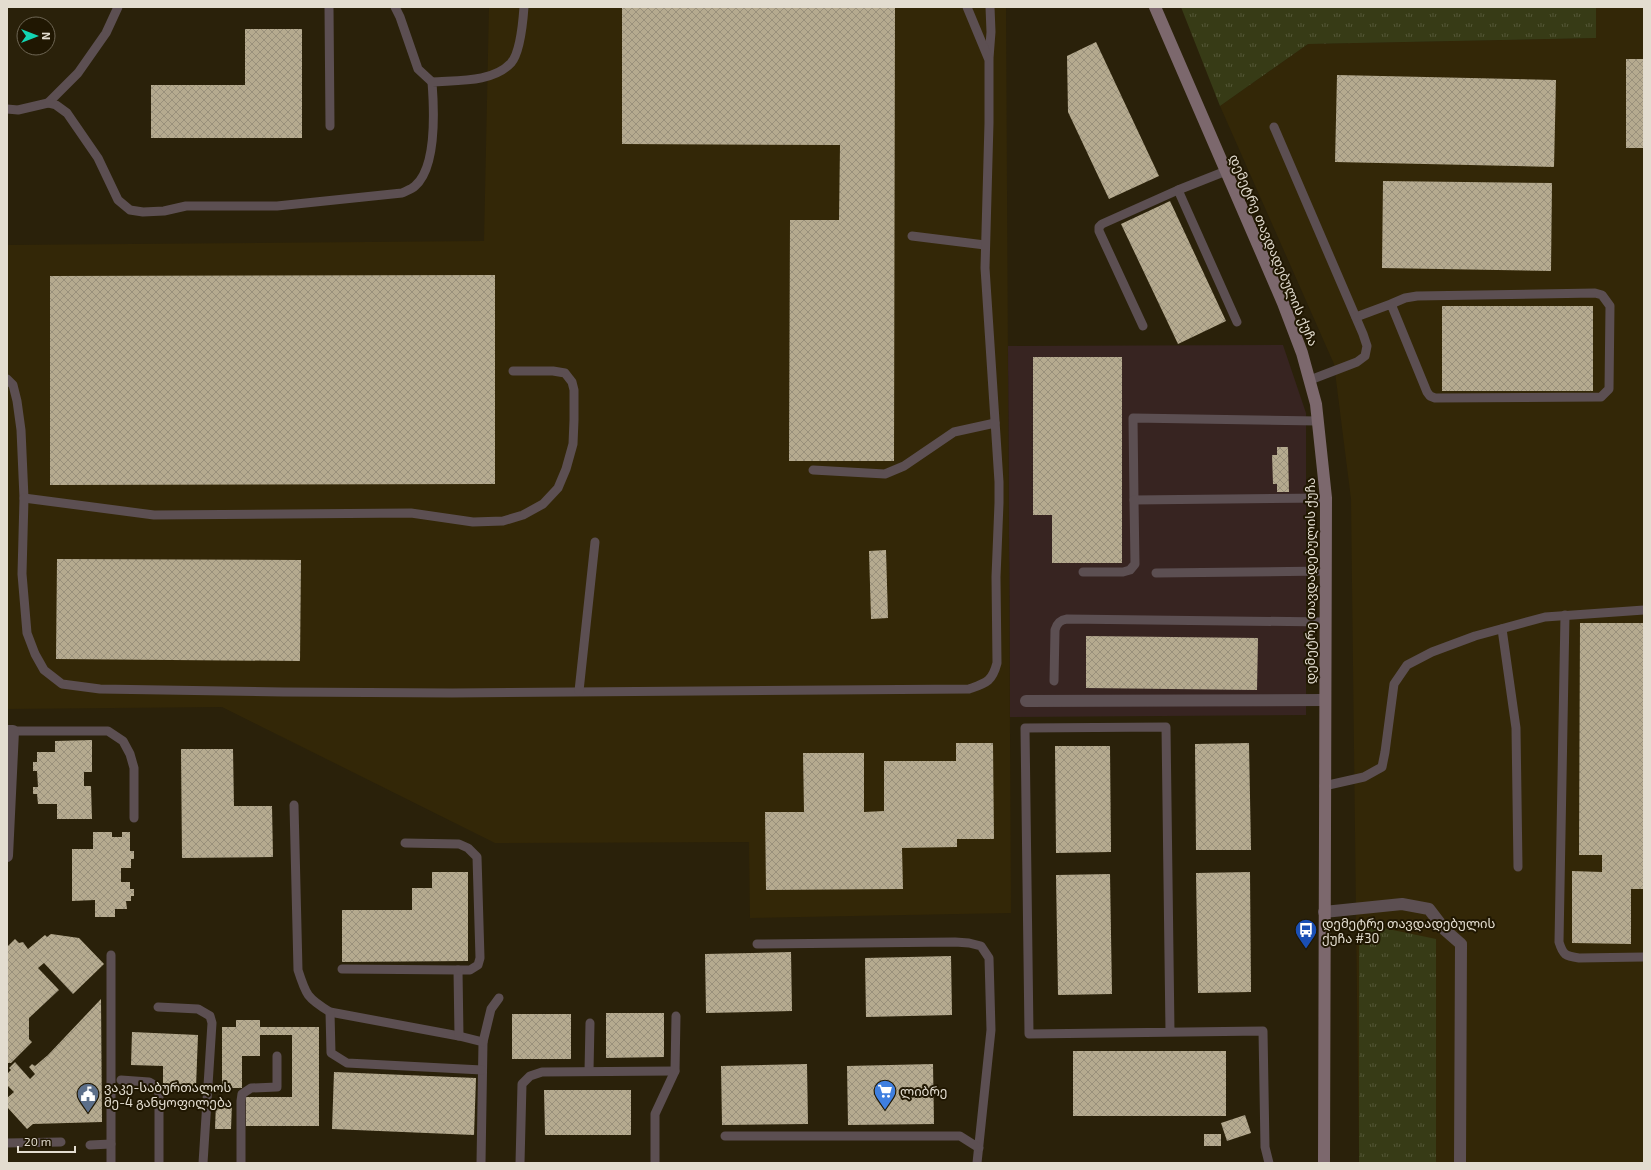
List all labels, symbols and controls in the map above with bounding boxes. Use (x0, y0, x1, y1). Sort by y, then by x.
north arrow (16, 16, 56, 56)
text: N (40, 32, 53, 40)
street label: დემეტრე თავდადებულის ქუჩა (1225, 152, 1322, 349)
street label: დემეტრე თავდადებულის ქუჩა (1302, 478, 1319, 684)
place label: დემეტრე თავდადებულის ქუჩა #30 (1322, 915, 1496, 946)
bus stop icon: დემეტრე თავდადებულის ქუჩა #30 (1293, 917, 1319, 950)
supermarket icon: ლიბრე (872, 1078, 898, 1111)
place label: ვაკე-საბურთალოს მე-4 განყოფილება (104, 1079, 232, 1111)
public building icon: ვაკე-საბურთალოს მე-4 განყოფილება (75, 1081, 101, 1114)
place label: ლიბრე (900, 1083, 947, 1100)
scale bar (18, 1128, 75, 1154)
text: 20 m (24, 1134, 51, 1148)

